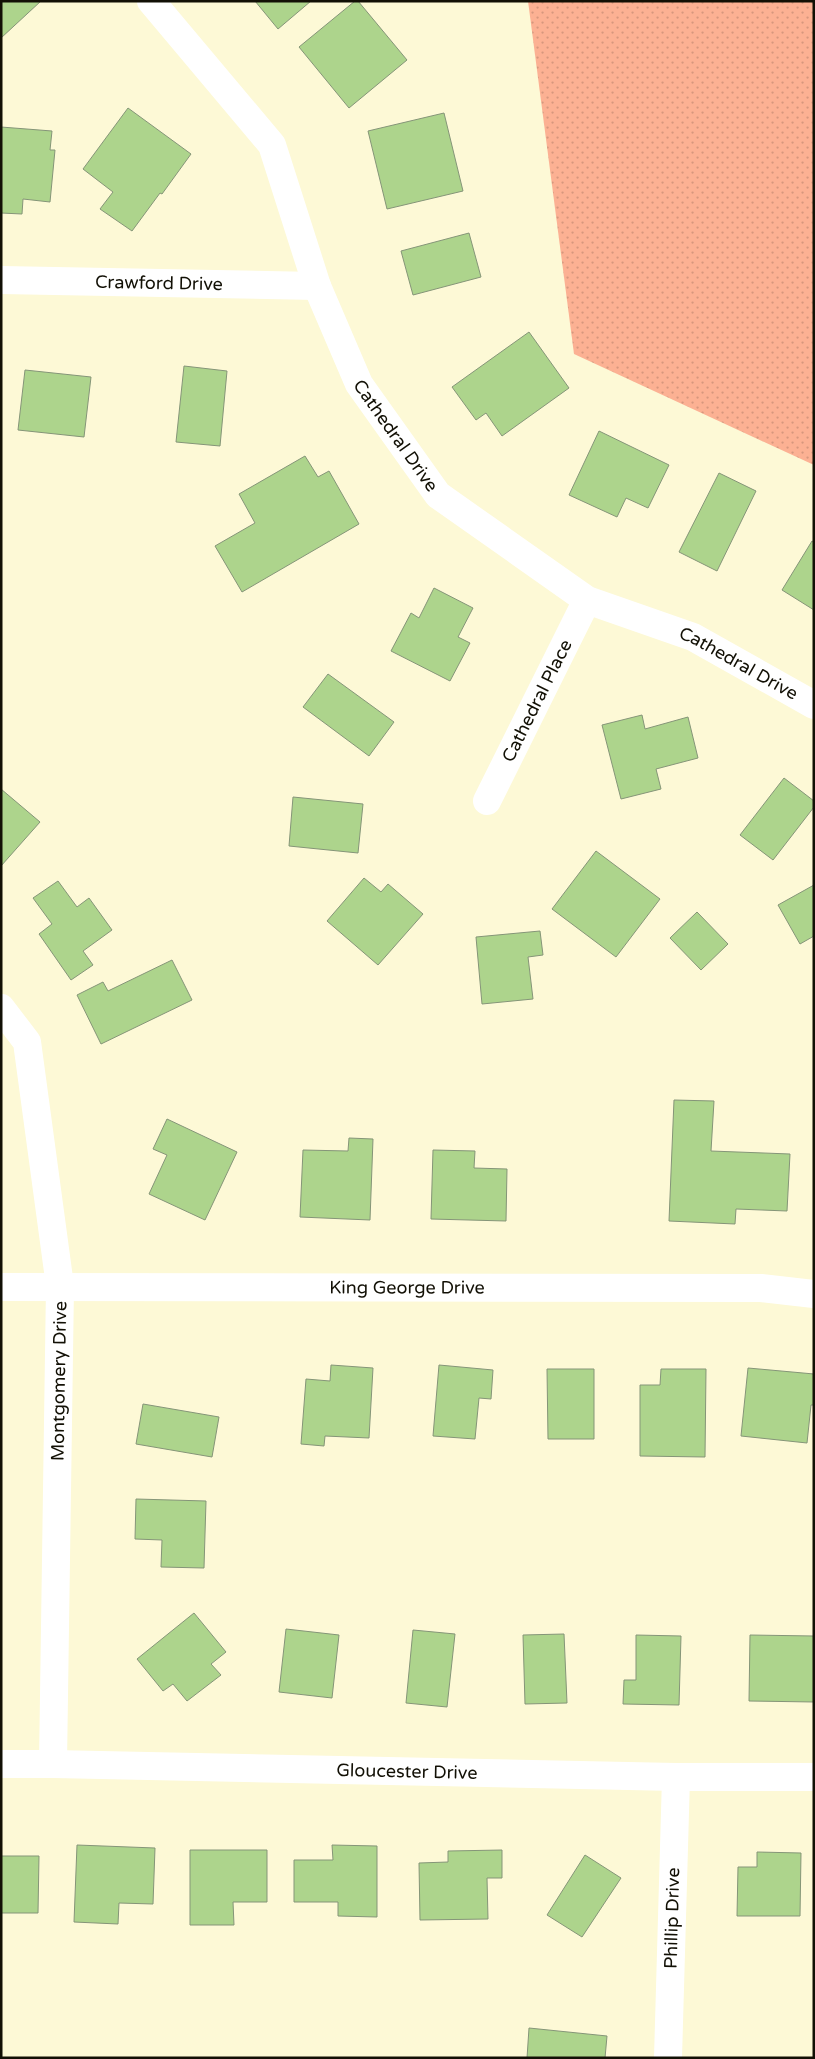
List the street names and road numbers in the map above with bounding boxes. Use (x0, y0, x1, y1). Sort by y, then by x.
street label: Crawford Drive (95, 271, 223, 295)
street label: Cathedral Drive (348, 375, 443, 496)
street label: Cathedral Drive (676, 622, 802, 705)
street label: Cathedral Place (497, 636, 577, 766)
street label: King George Drive (329, 1276, 485, 1299)
street label: Montgomery Drive (47, 1301, 71, 1461)
street label: Gloucester Drive (336, 1759, 478, 1784)
street label: Phillip Drive (660, 1867, 684, 1969)

